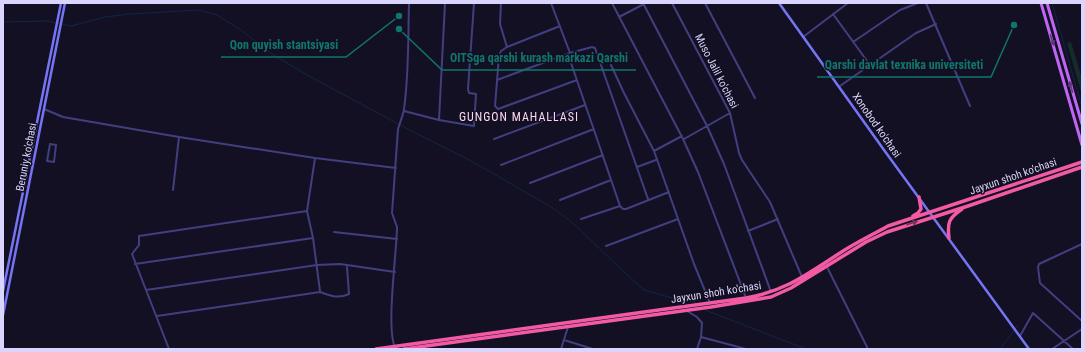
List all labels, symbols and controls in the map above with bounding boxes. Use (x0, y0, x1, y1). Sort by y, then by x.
street label: Muso Jalil ko'chasi (692, 32, 741, 111)
callout: Qon quyish stantsiyasi (221, 33, 346, 57)
one-way arrow (1049, 35, 1055, 47)
text: Qon quyish stantsiyasi (230, 38, 338, 52)
callout: OITSga qarshi kurash markazi Qarshi (442, 46, 636, 70)
text: OITSga qarshi kurash markazi Qarshi (450, 51, 628, 65)
callout: Qarshi davlat texnika universiteti (817, 53, 991, 77)
text: Qarshi davlat texnika universiteti (825, 58, 983, 72)
one-way arrow (1068, 80, 1074, 92)
street label: Xonobod ko'chasi (850, 91, 904, 160)
district label: GUNGON MAHALLASI (459, 110, 579, 124)
street label: Beruniy ko'chasi (13, 122, 39, 192)
street label: Jayxun shoh ko'chasi (968, 155, 1058, 197)
one-way arrow (907, 220, 919, 226)
street label: Jayxun shoh ko'chasi (670, 279, 762, 306)

